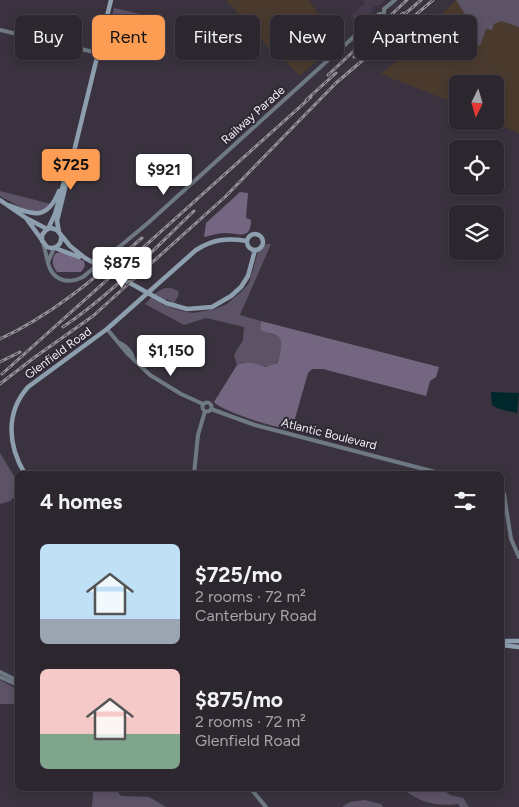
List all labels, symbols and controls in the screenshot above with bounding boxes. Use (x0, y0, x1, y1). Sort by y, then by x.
chip: Buy (15, 15, 82, 60)
chip: Rent (92, 15, 165, 60)
chip: Filters (175, 15, 260, 60)
chip: New (270, 15, 344, 60)
chip: Apartment (354, 15, 477, 60)
north arrow (449, 75, 504, 130)
map controls (449, 75, 504, 260)
street label: Railway Parade (218, 83, 288, 147)
button: locate (449, 140, 504, 195)
pin: $725 (41, 148, 101, 191)
pin: $921 (134, 154, 194, 196)
text: $725 (53, 155, 89, 174)
text: $921 (147, 160, 181, 179)
button: layers (449, 205, 504, 260)
pin: $875 (92, 246, 152, 289)
text: $875 (104, 253, 140, 272)
street label: Glenfield Road (22, 324, 94, 382)
pin: $1,150 (130, 334, 212, 377)
text: $1,150 (148, 341, 194, 360)
street label: Atlantic Boulevard (280, 415, 378, 453)
icon: filters (451, 487, 479, 515)
text: 4 homes (40, 489, 122, 514)
text: $725/mo (195, 562, 282, 587)
icon: home (80, 564, 140, 624)
text: 2 rooms · 72 m² (195, 587, 306, 606)
text: Canterbury Road (195, 606, 317, 625)
text: $875/mo (195, 687, 283, 712)
icon: home (80, 689, 140, 749)
text: 2 rooms · 72 m² (195, 712, 306, 731)
text: Glenfield Road (195, 731, 300, 750)

